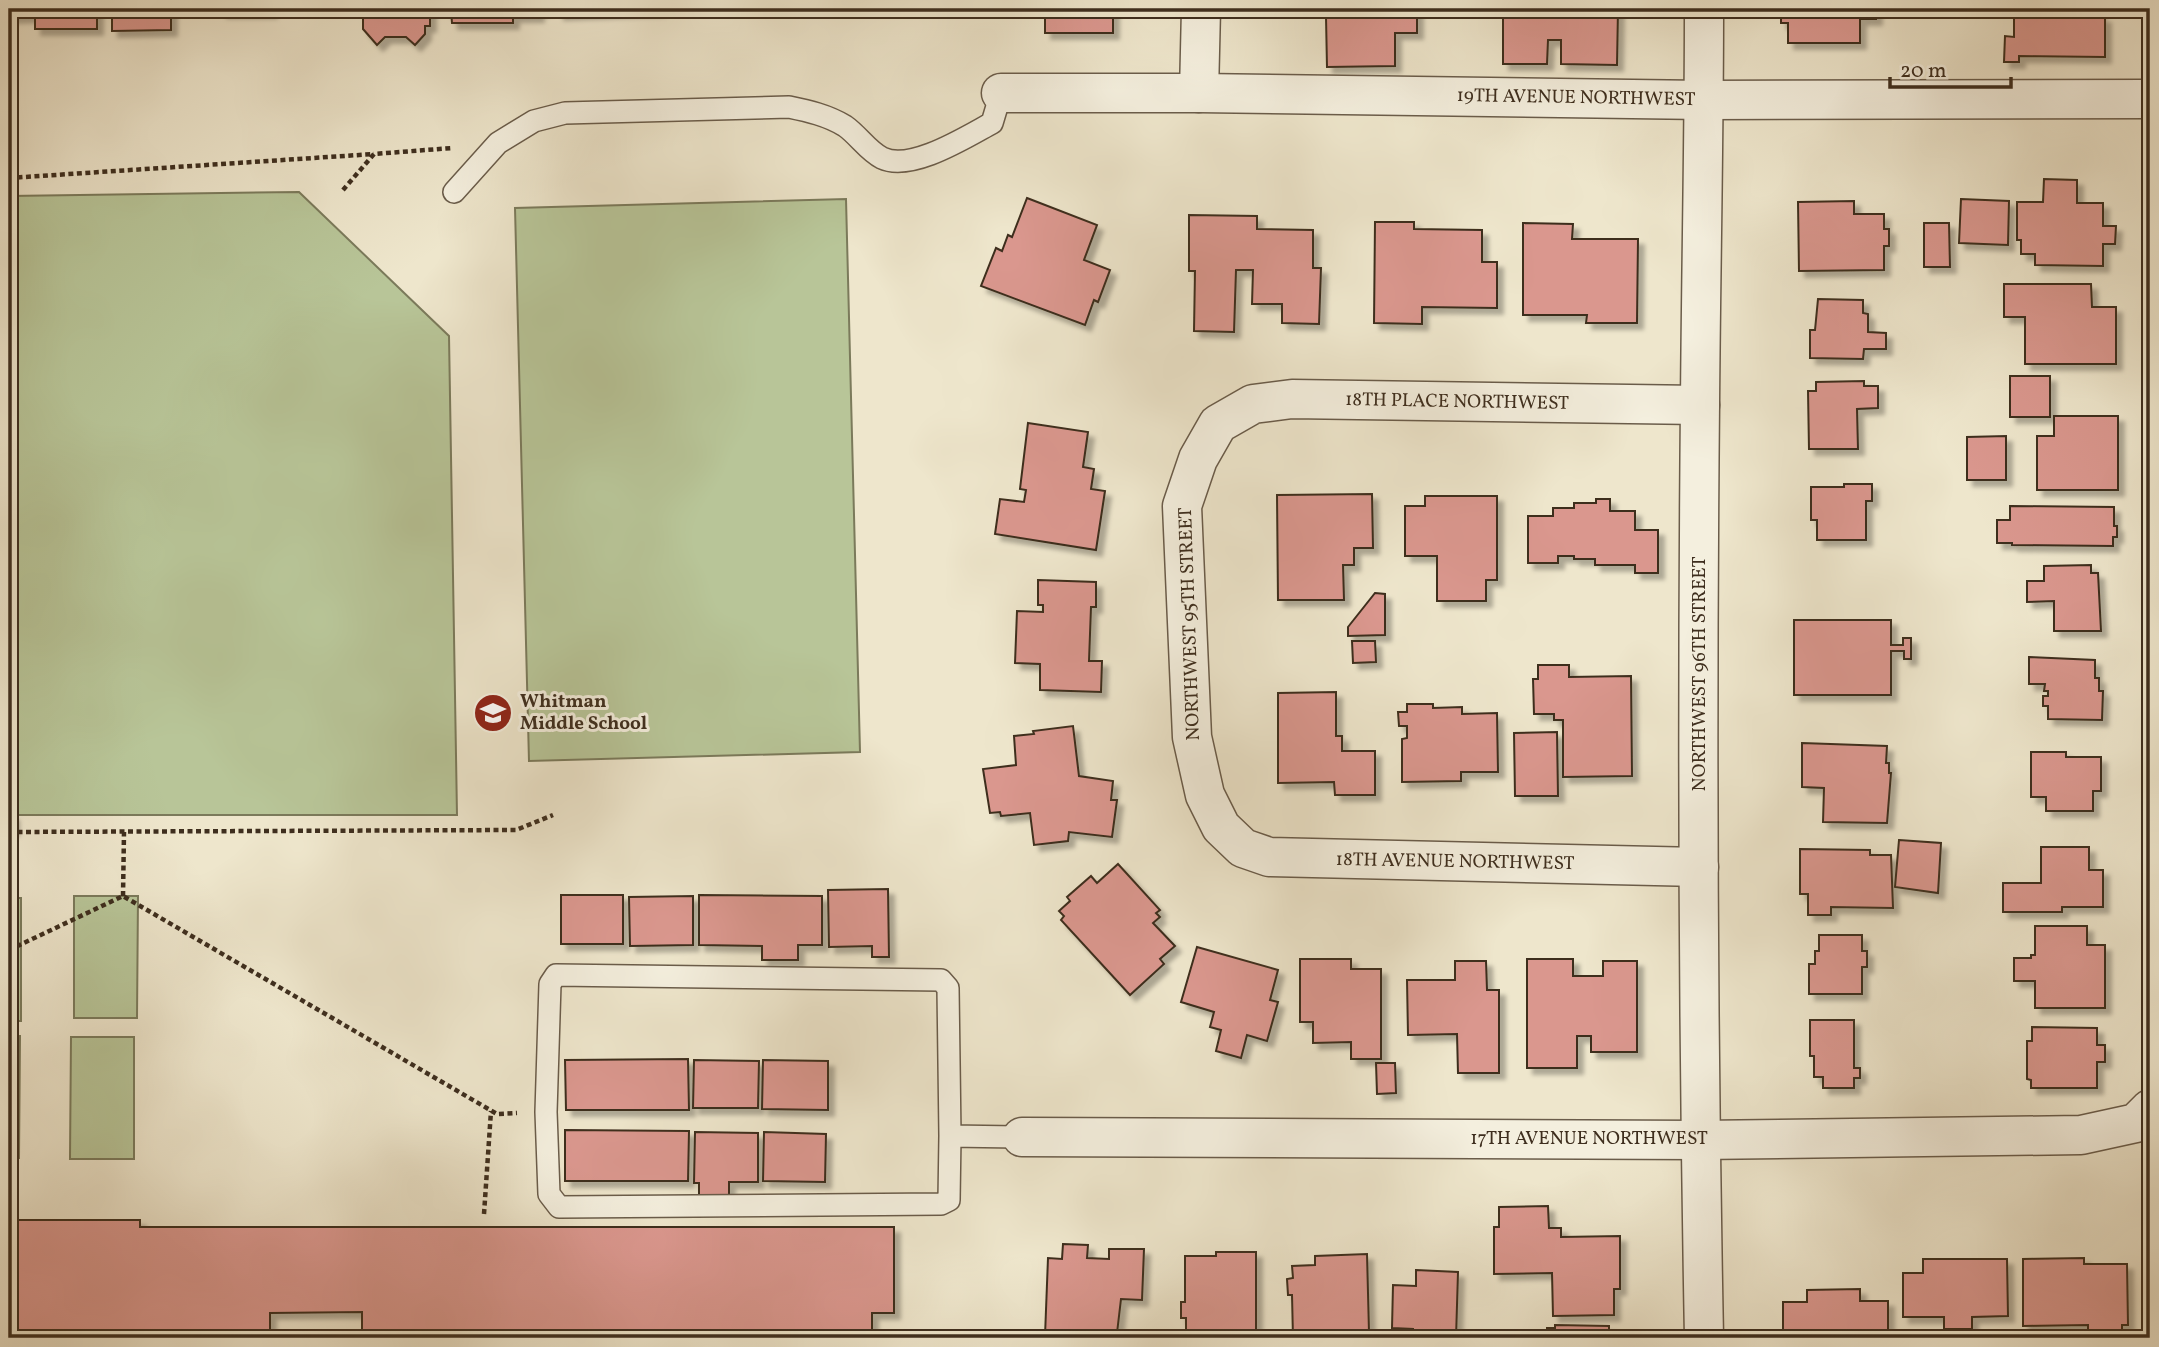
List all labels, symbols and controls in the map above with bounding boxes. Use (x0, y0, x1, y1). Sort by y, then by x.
scale bar (1890, 46, 2010, 90)
text: 20 m (1900, 57, 1946, 86)
street label: 19TH AVENUE NORTHWEST (1456, 83, 1696, 113)
street label: 18TH PLACE NORTHWEST (1345, 387, 1569, 417)
street label: NORTHWEST 95TH STREET (1173, 507, 1207, 741)
street label: NORTHWEST 96TH STREET (1687, 556, 1713, 792)
place label: Whitman Middle School (520, 689, 647, 737)
school or university icon: Whitman Middle School (472, 692, 514, 734)
street label: 18TH AVENUE NORTHWEST (1335, 847, 1575, 877)
street label: 17TH AVENUE NORTHWEST (1470, 1126, 1708, 1152)

